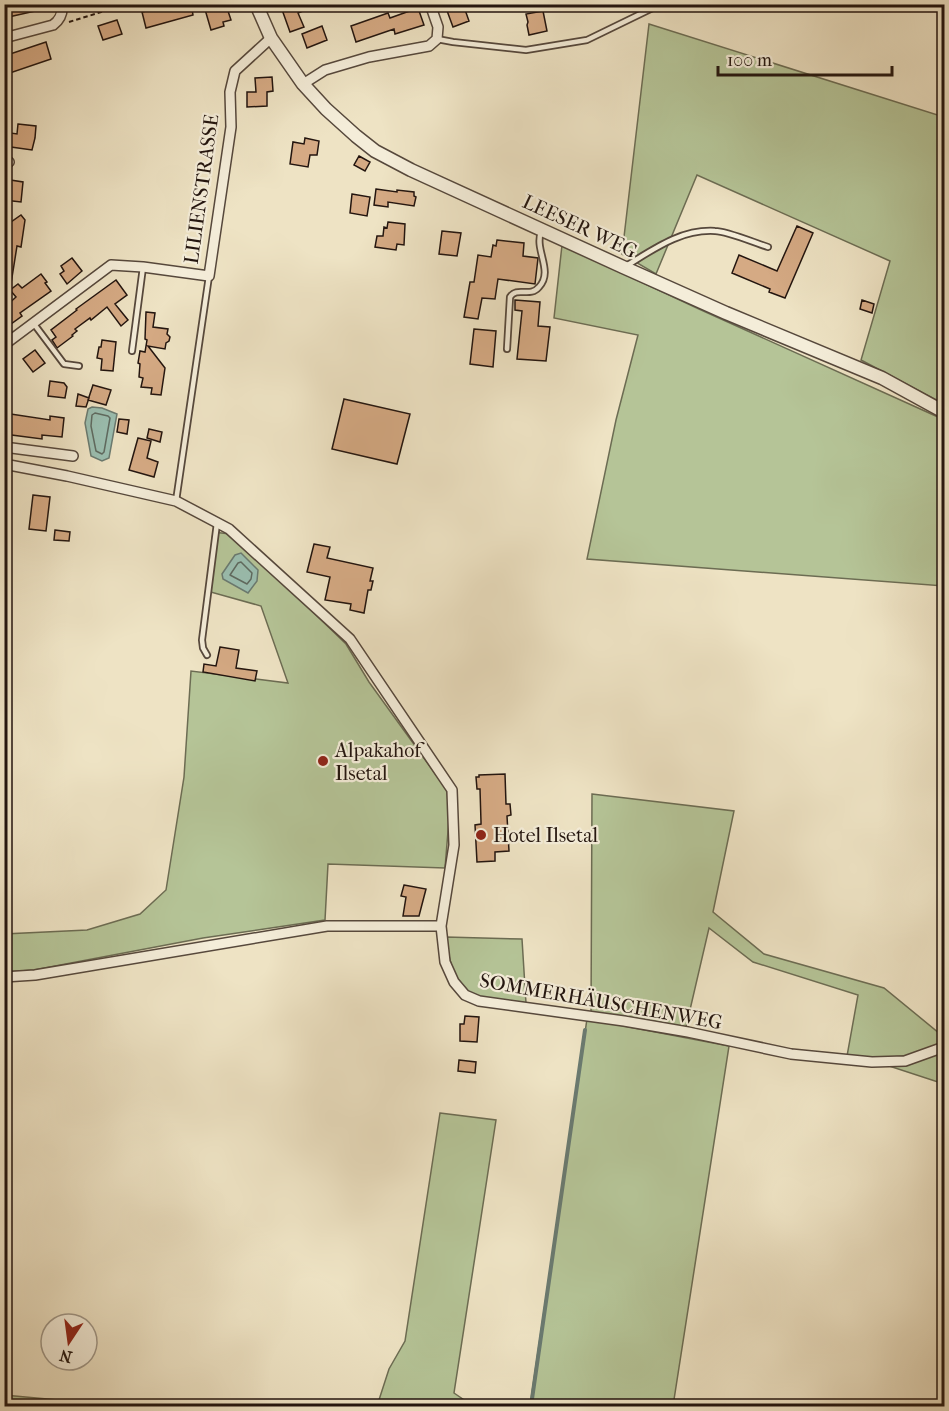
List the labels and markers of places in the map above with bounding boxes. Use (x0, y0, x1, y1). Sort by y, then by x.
place label: Alpakahof Ilsetal (334, 739, 425, 785)
marker: Alpakahof Ilsetal (316, 754, 330, 768)
place label: Hotel Ilsetal (493, 824, 598, 847)
marker: Hotel Ilsetal (474, 828, 488, 842)

